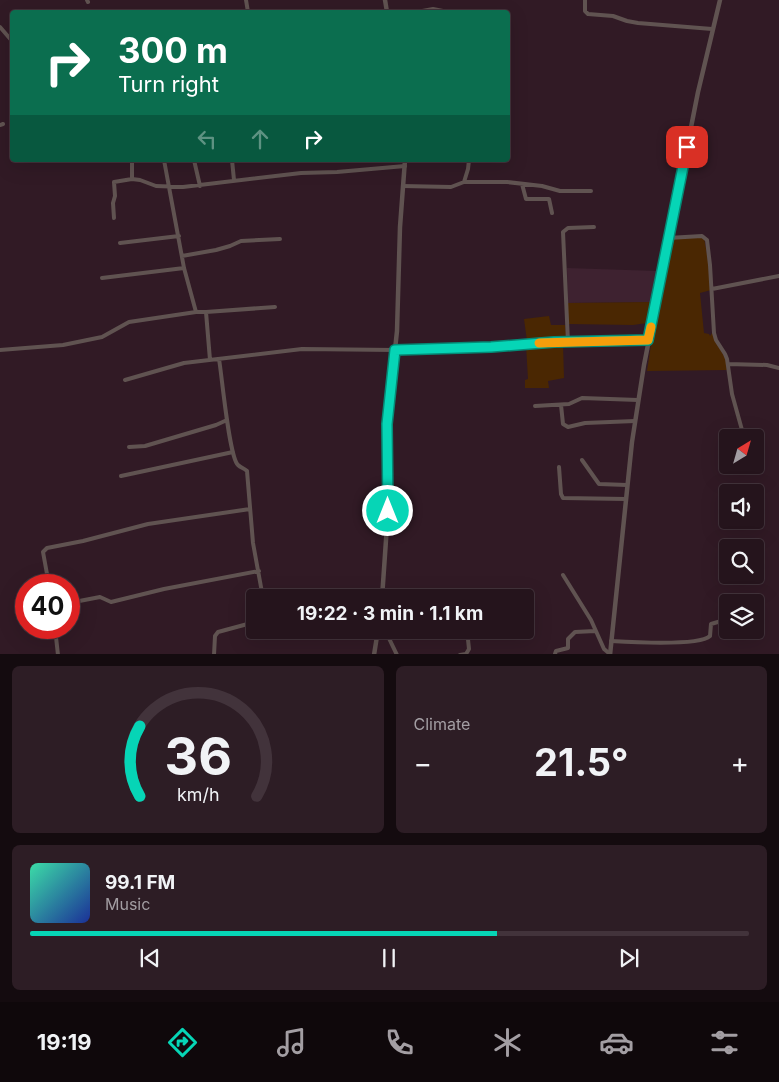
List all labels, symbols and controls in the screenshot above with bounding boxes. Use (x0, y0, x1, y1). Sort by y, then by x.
text: 300 m (118, 29, 228, 71)
icon: right (35, 30, 100, 95)
text: Turn right (118, 71, 219, 97)
icon: left (193, 125, 221, 153)
icon: ahead (246, 125, 274, 153)
icon: right (299, 125, 327, 153)
pin (666, 126, 708, 168)
icon: arrive (673, 133, 701, 161)
north arrow (719, 429, 764, 474)
map controls (719, 429, 764, 639)
position arrow (361, 484, 413, 536)
button: sound (719, 484, 764, 529)
button: search (719, 539, 764, 584)
speed limit sign: 40 (15, 574, 80, 639)
button: layers (719, 594, 764, 639)
text: 19:22 · 3 min · 1.1 km (297, 602, 483, 625)
text: Climate (414, 714, 470, 734)
text: 36 (164, 725, 231, 788)
text: 21.5° (534, 739, 628, 785)
text: − (414, 746, 432, 780)
text: + (730, 746, 749, 780)
text: km/h (177, 784, 219, 805)
text: 99.1 FM (105, 871, 175, 894)
text: Music (105, 894, 150, 914)
icon: previous (136, 944, 164, 972)
icon: pause (375, 944, 403, 972)
icon: next (615, 944, 643, 972)
icon: directions (165, 1025, 200, 1060)
icon: music (274, 1025, 309, 1060)
icon: phone (382, 1025, 417, 1060)
icon: climate (490, 1025, 525, 1060)
icon: car (599, 1025, 634, 1060)
icon: filters (707, 1025, 742, 1060)
text: 19:19 (37, 1029, 92, 1055)

